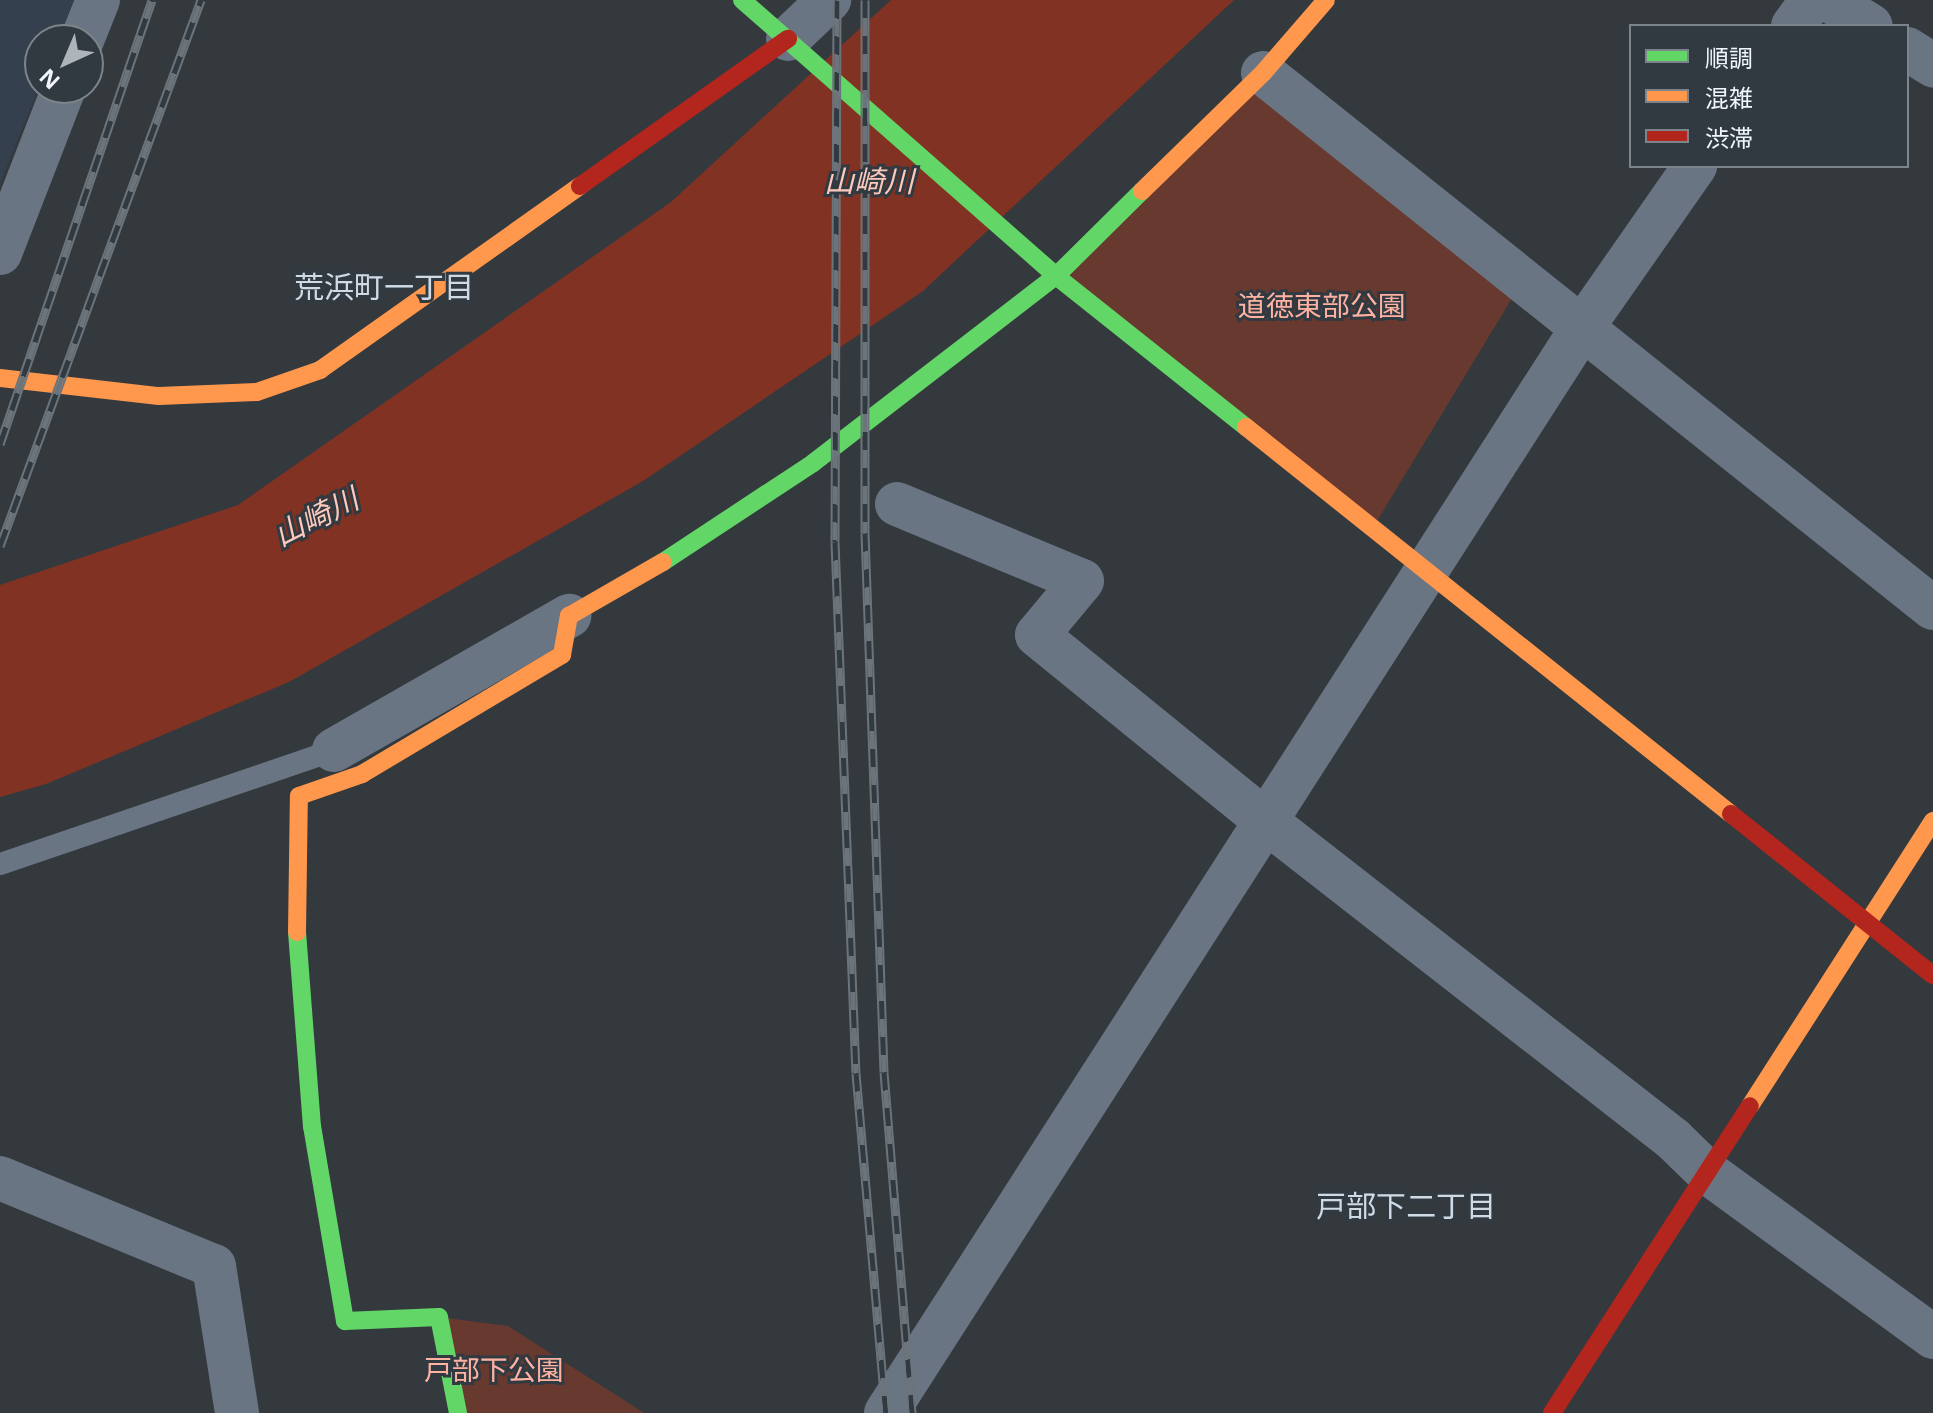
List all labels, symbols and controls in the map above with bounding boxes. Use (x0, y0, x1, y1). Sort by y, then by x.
north arrow (24, 24, 104, 104)
legend (1629, 24, 1909, 168)
text: 順調 (1705, 41, 1753, 74)
text: N (32, 63, 66, 97)
text: 混雑 (1705, 81, 1753, 114)
text: 渋滞 (1705, 121, 1753, 154)
water label: 山崎川 (824, 163, 914, 199)
district label: 荒浜町一丁目 (294, 269, 474, 305)
park label: 道徳東部公園 (1238, 288, 1406, 322)
water label: 山崎川 (268, 481, 364, 553)
district label: 戸部下二丁目 (1316, 1188, 1496, 1224)
park label: 戸部下公園 (424, 1352, 564, 1386)

